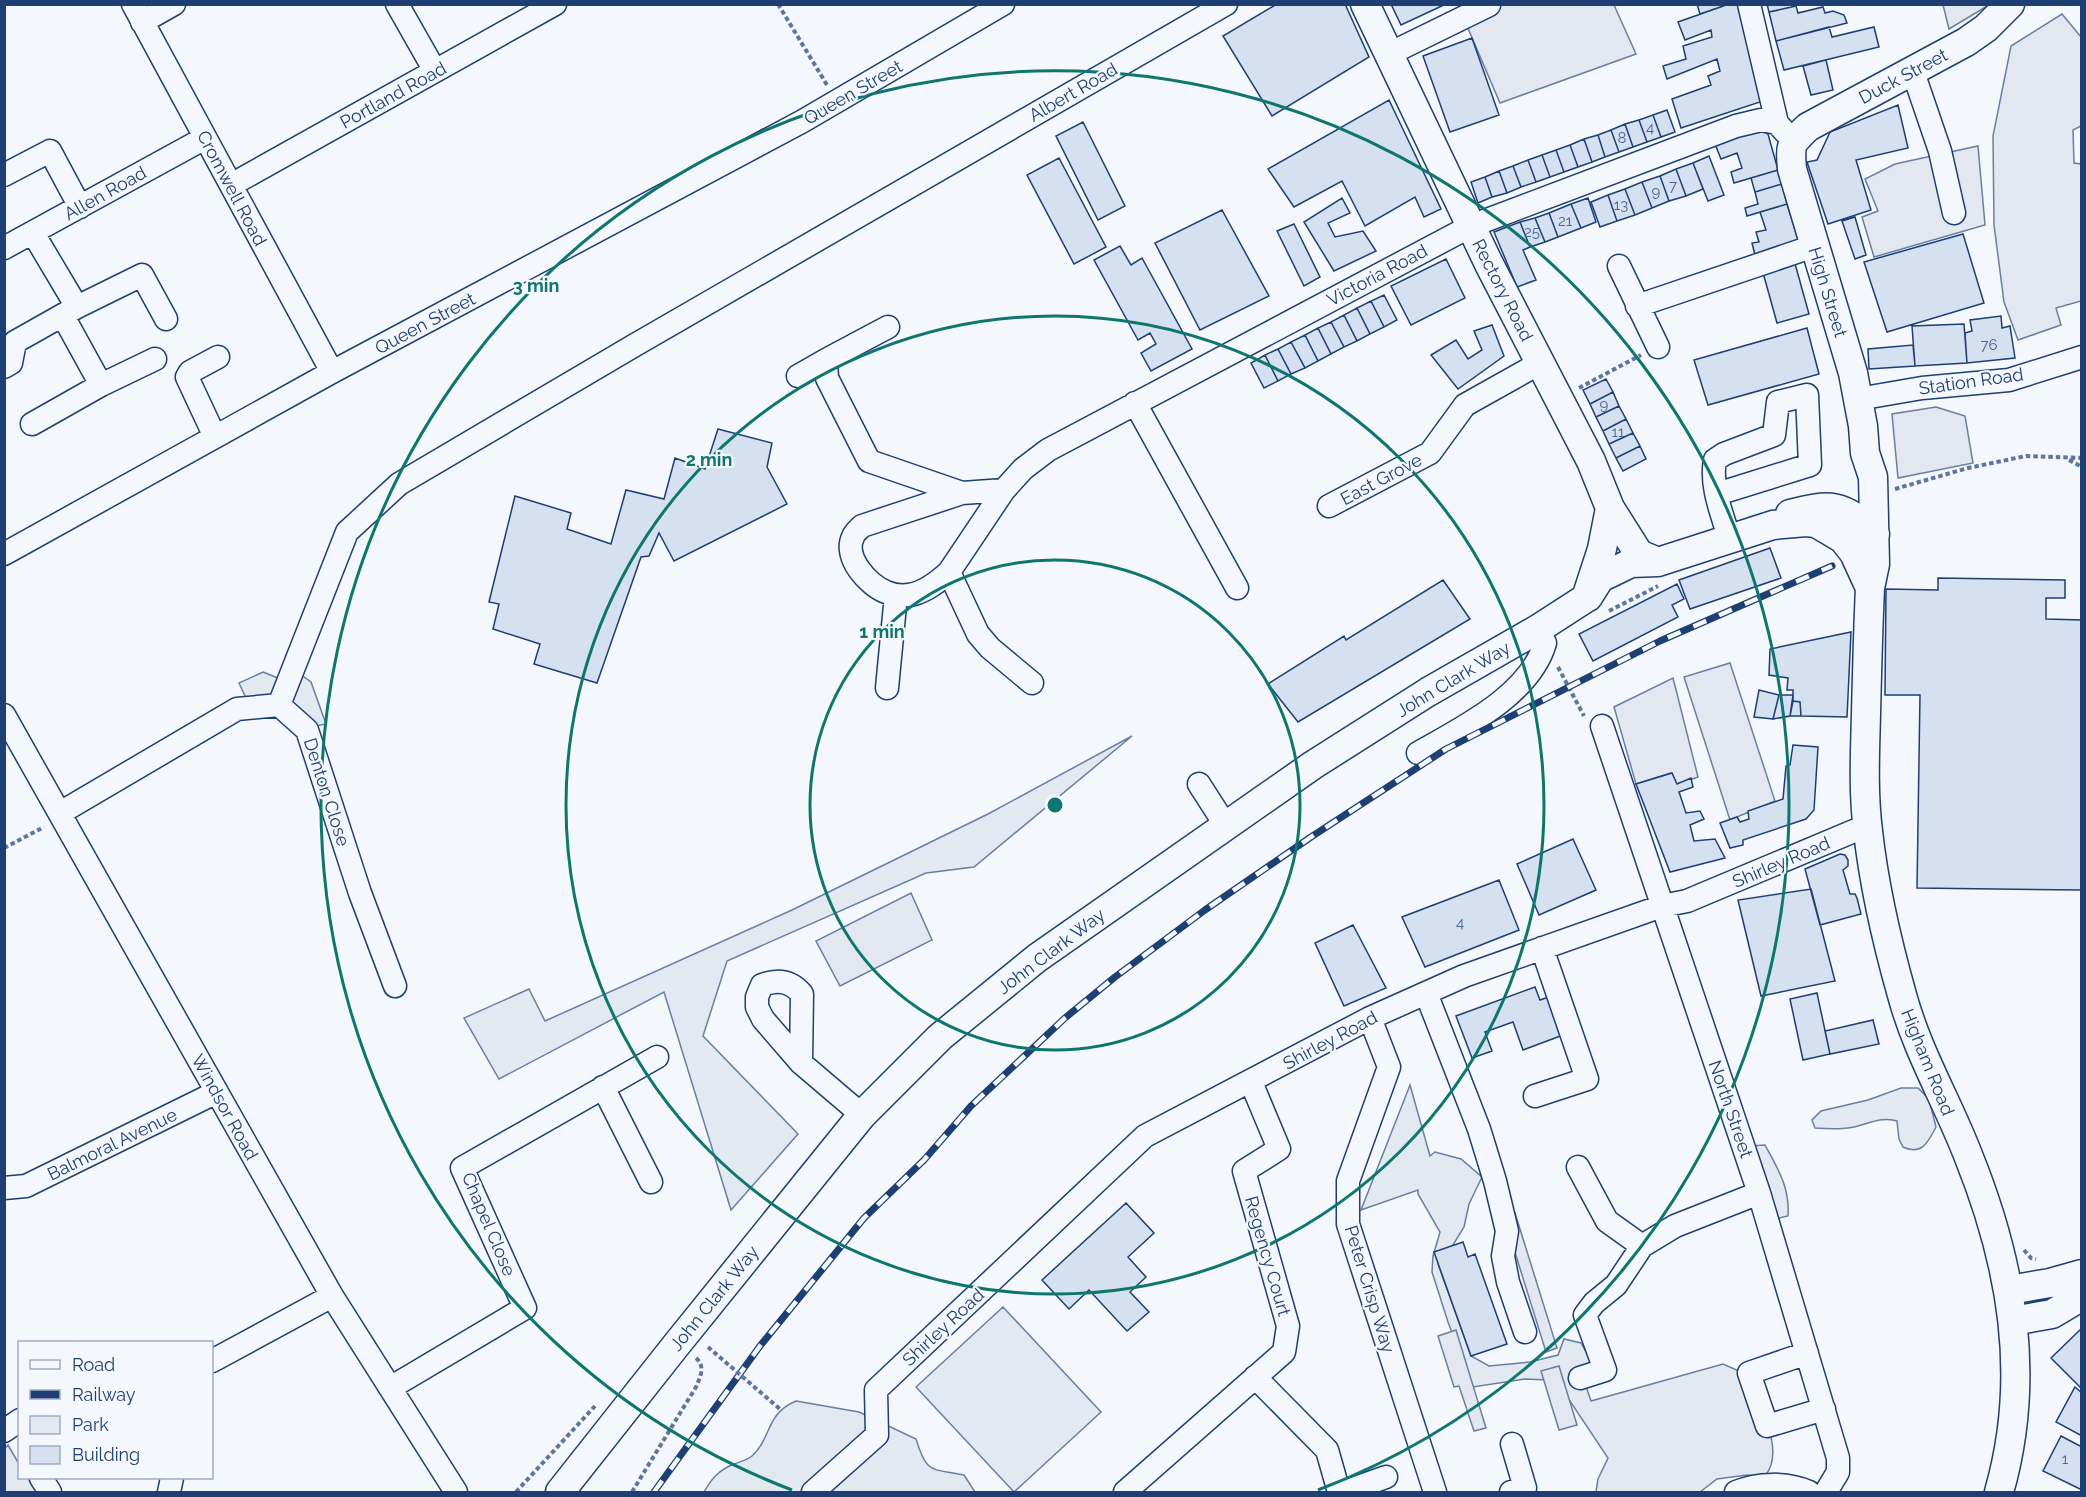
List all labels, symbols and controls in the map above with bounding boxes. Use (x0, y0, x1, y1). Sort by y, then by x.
street label: Duck Street (1855, 44, 1951, 108)
street label: Queen Street (800, 55, 906, 129)
street label: Portland Road (336, 57, 450, 133)
street label: Albert Road (1025, 58, 1121, 126)
house number: 4 (1646, 119, 1654, 137)
street label: Cromwell Road (193, 127, 271, 249)
house number: 8 (1618, 129, 1627, 147)
street label: Allen Road (60, 162, 150, 224)
house number: 7 (1669, 177, 1677, 195)
house number: 9 (1652, 183, 1661, 201)
house number: 13 (1614, 196, 1628, 214)
house number: 21 (1558, 212, 1573, 230)
house number: 25 (1524, 223, 1540, 241)
street label: Rectory Road (1468, 235, 1538, 345)
street label: Victoria Road (1323, 240, 1431, 310)
street label: High Street (1804, 244, 1852, 340)
text: 3 min (513, 275, 559, 296)
street label: Queen Street (371, 288, 479, 358)
house number: 76 (1980, 336, 1998, 354)
street label: Station Road (1917, 363, 2025, 399)
house number: 9 (1600, 396, 1609, 414)
house number: 11 (1612, 423, 1625, 441)
text: 2 min (686, 449, 732, 470)
street label: East Grove (1337, 449, 1426, 509)
text: 1 min (859, 621, 905, 642)
street label: John Clark Way (1392, 637, 1514, 721)
street label: Denton Close (300, 735, 355, 849)
centre of rings (1045, 795, 1065, 815)
street label: Shirley Road (1729, 832, 1833, 892)
street label: John Clark Way (993, 904, 1109, 998)
house number: 4 (1456, 914, 1464, 932)
street label: Shirley Road (1279, 1006, 1381, 1074)
street label: Higham Road (1897, 1006, 1959, 1118)
street label: Windsor Road (187, 1051, 263, 1163)
street label: North Street (1705, 1057, 1757, 1161)
street label: Balmoral Avenue (44, 1103, 181, 1184)
street label: Chapel Close (458, 1169, 520, 1279)
street label: Regency Court (1241, 1194, 1295, 1318)
street label: Peter Crisp Way (1341, 1223, 1399, 1355)
street label: John Clark Way (665, 1241, 763, 1355)
street label: Shirley Road (898, 1284, 988, 1370)
legend (18, 1341, 213, 1479)
text: Road (72, 1354, 115, 1375)
text: Railway (72, 1384, 136, 1405)
text: Park (72, 1414, 109, 1435)
text: Building (72, 1444, 140, 1465)
house number: 1 (2062, 1450, 2069, 1468)

